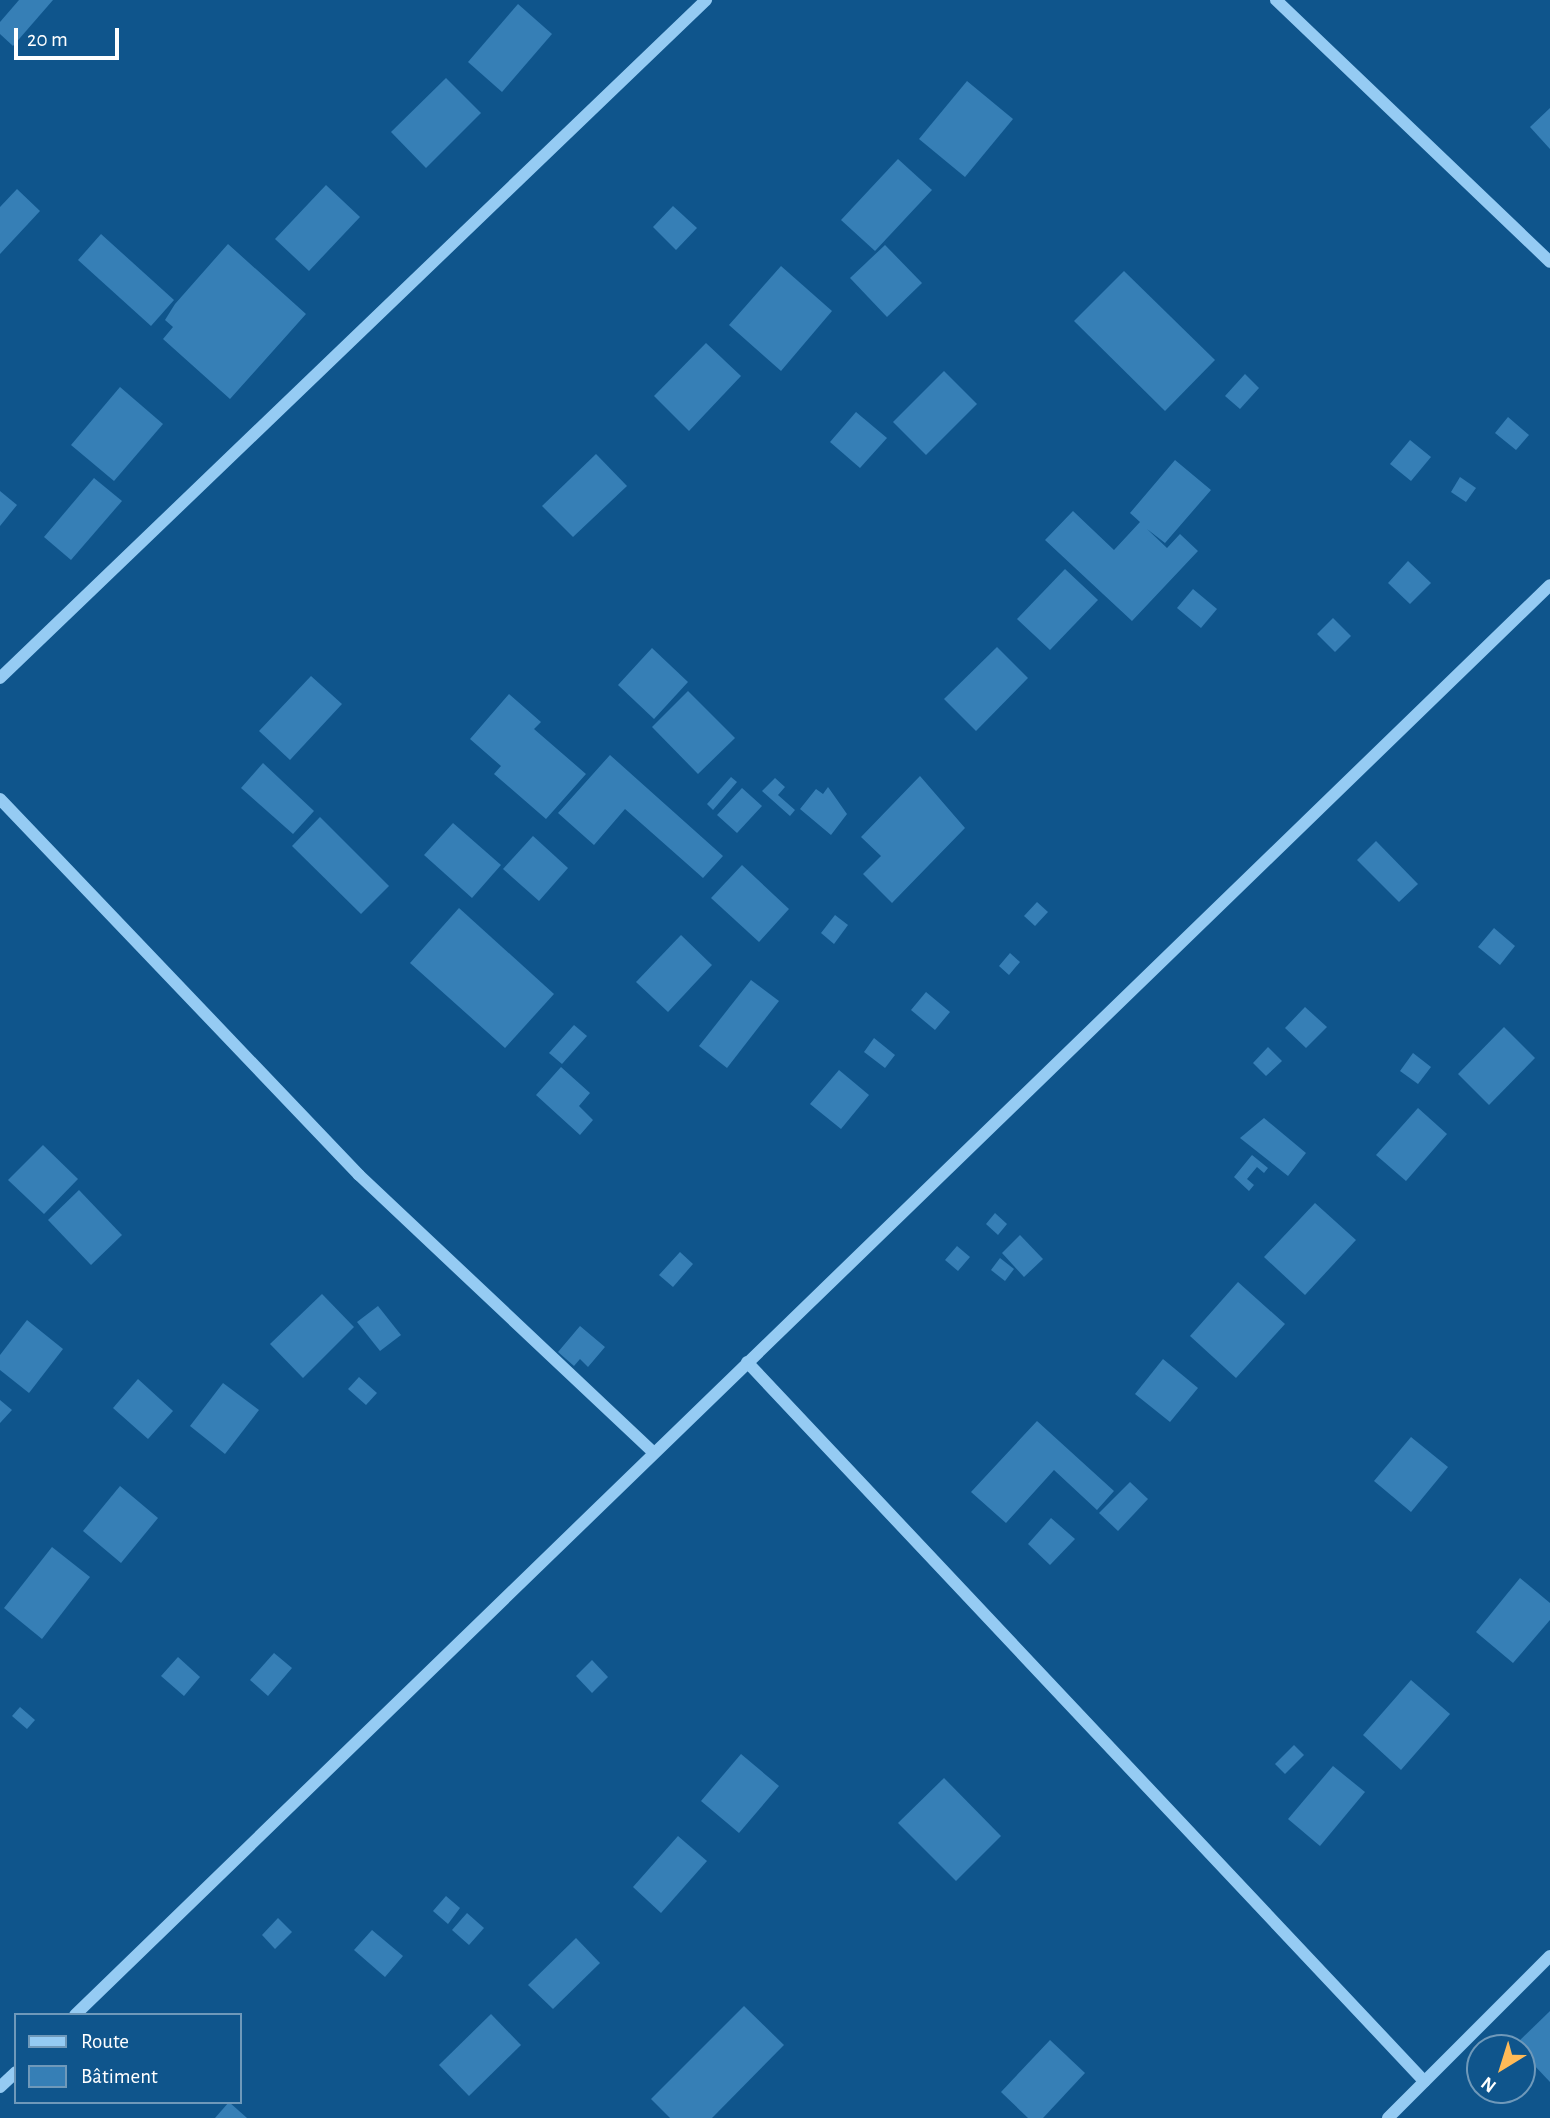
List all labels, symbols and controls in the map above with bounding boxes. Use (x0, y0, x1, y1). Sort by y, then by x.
scale bar (18, 14, 122, 58)
text: 20 m (27, 29, 68, 50)
legend (14, 2013, 242, 2104)
text: Route (81, 2031, 129, 2052)
north arrow (1466, 2034, 1536, 2104)
text: Bâtiment (81, 2066, 158, 2087)
text: N (1478, 2073, 1500, 2096)

